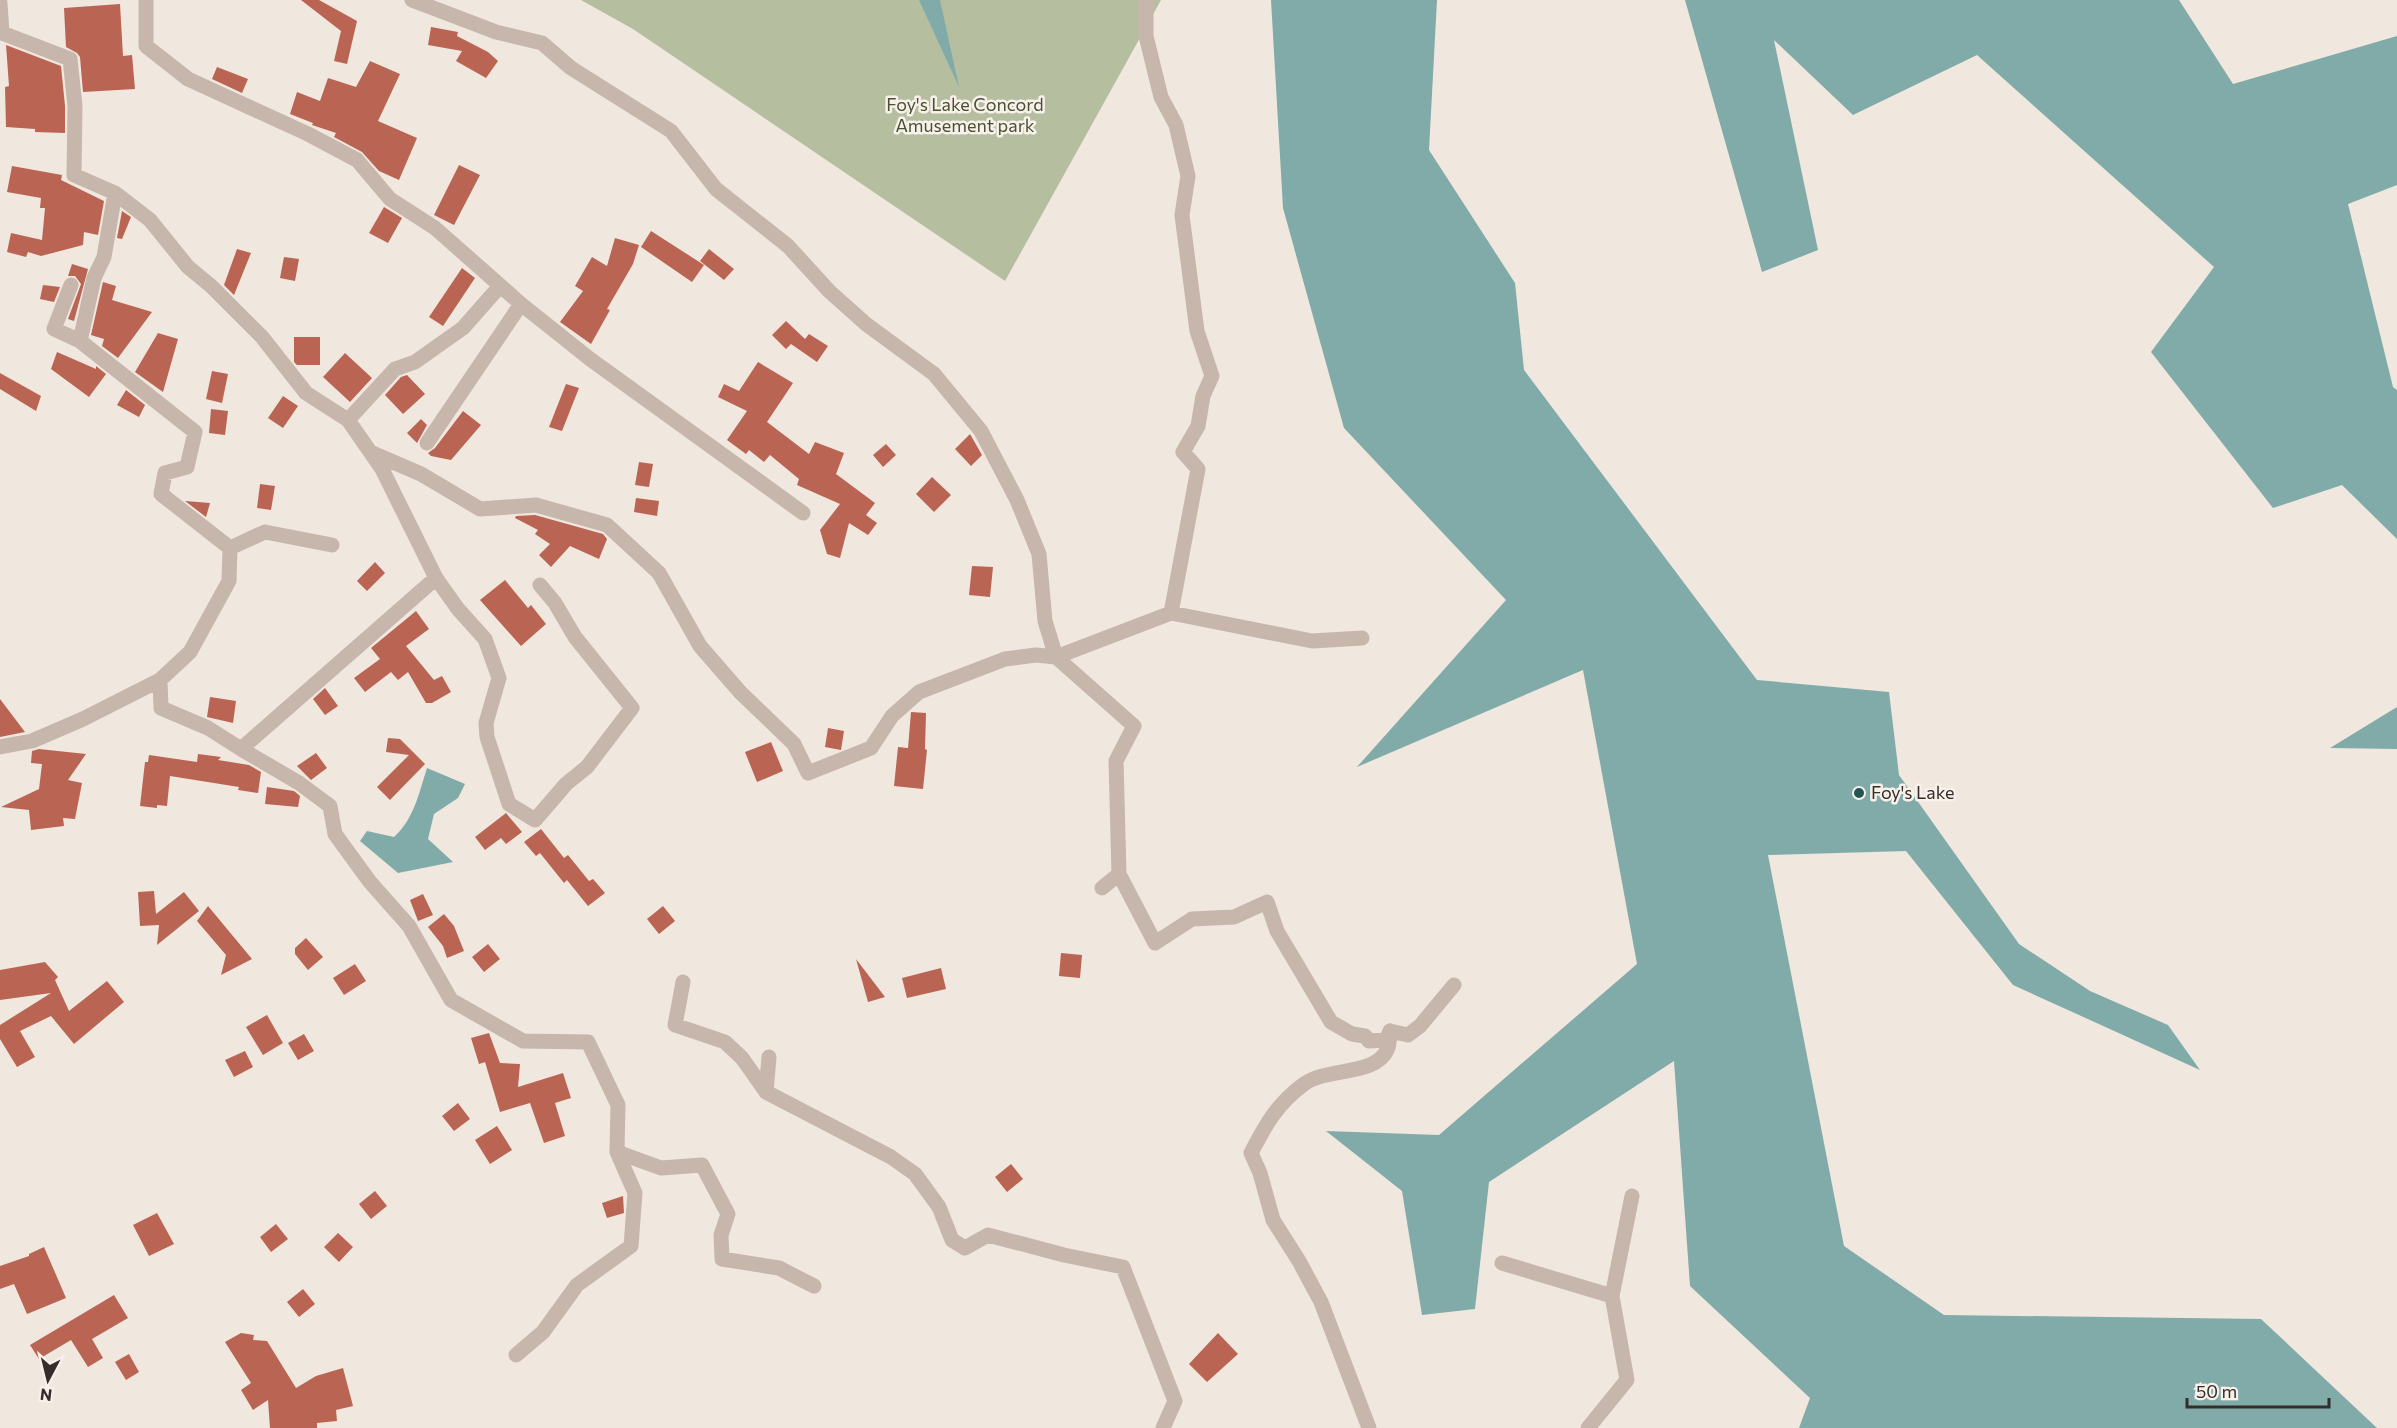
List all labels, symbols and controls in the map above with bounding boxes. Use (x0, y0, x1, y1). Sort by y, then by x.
park label: Foy's Lake Concord Amusement park (886, 93, 1044, 136)
place label: Foy's Lake (1871, 781, 1955, 803)
marker: Foy's Lake (1852, 786, 1866, 800)
north arrow (18, 1350, 78, 1410)
scale bar (2187, 1371, 2330, 1409)
text: 50 m (2196, 1380, 2237, 1402)
text: N (39, 1385, 53, 1406)

